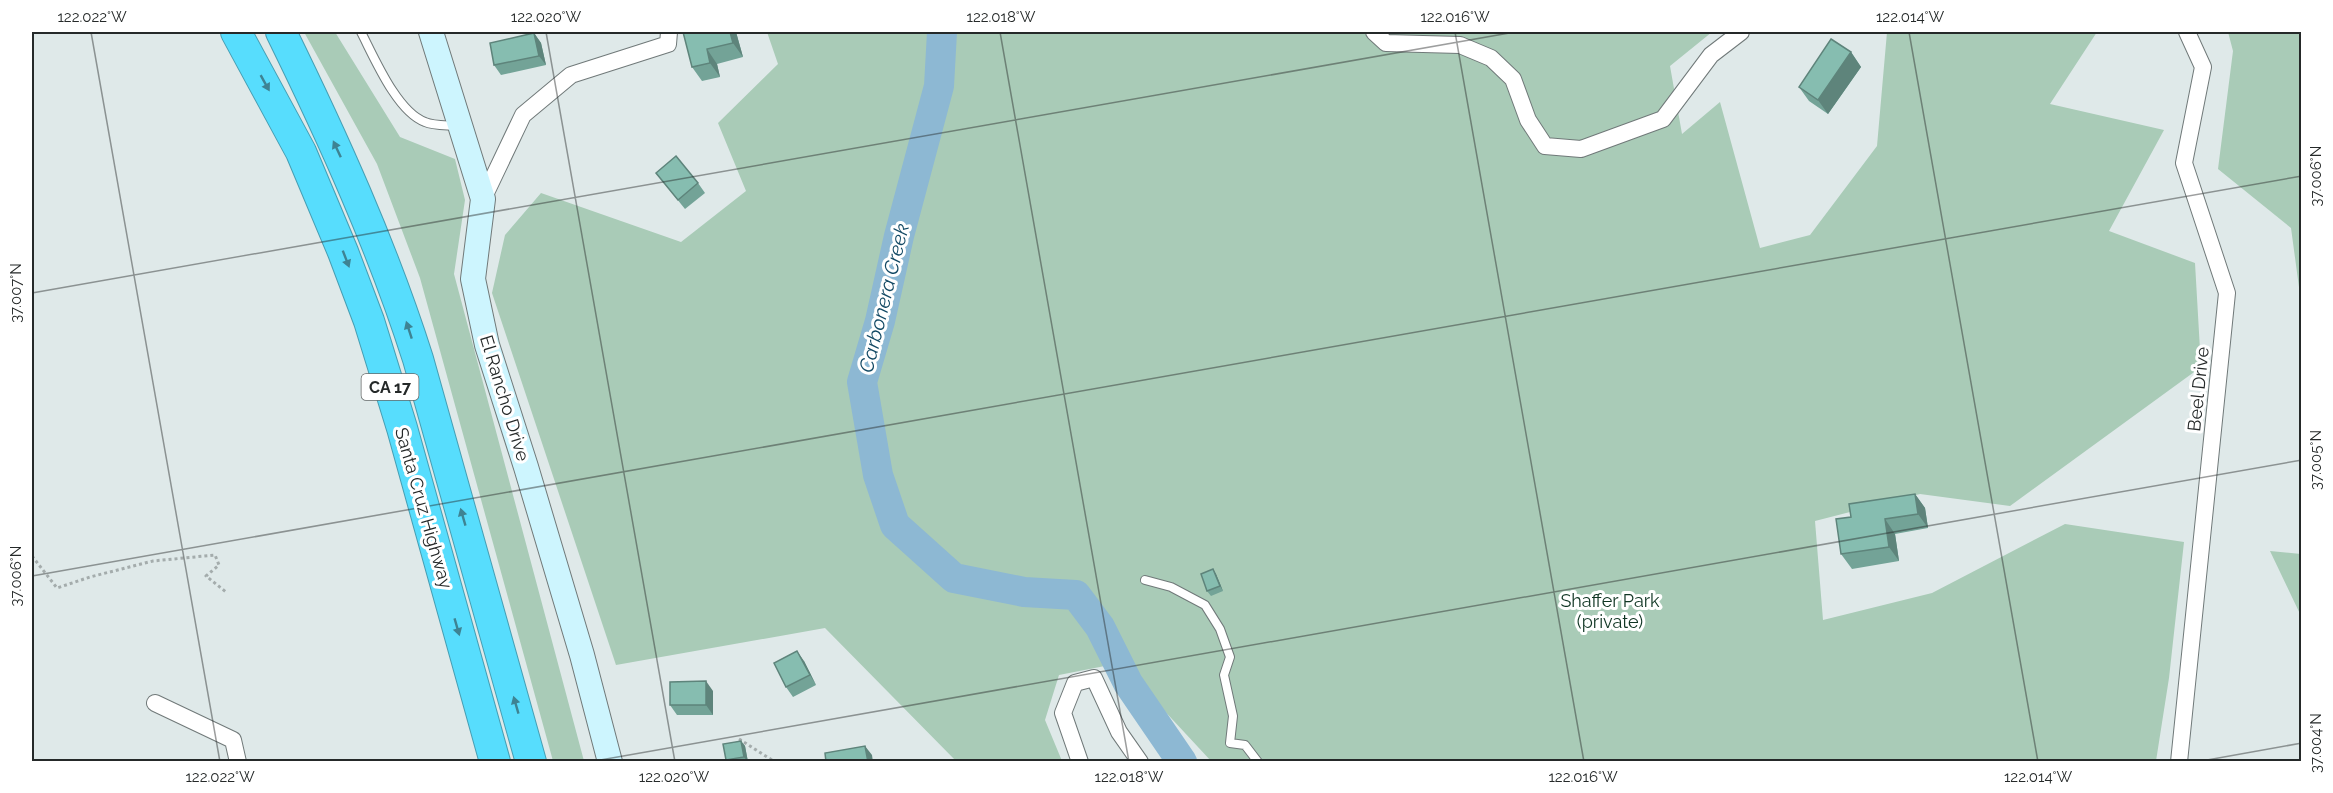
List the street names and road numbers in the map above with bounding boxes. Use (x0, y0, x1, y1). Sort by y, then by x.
street label: El Rancho Drive (476, 333, 534, 464)
street label: Beel Drive (2183, 345, 2213, 432)
road number: CA 17 (362, 374, 418, 400)
street label: Santa Cruz Highway (391, 425, 457, 591)

